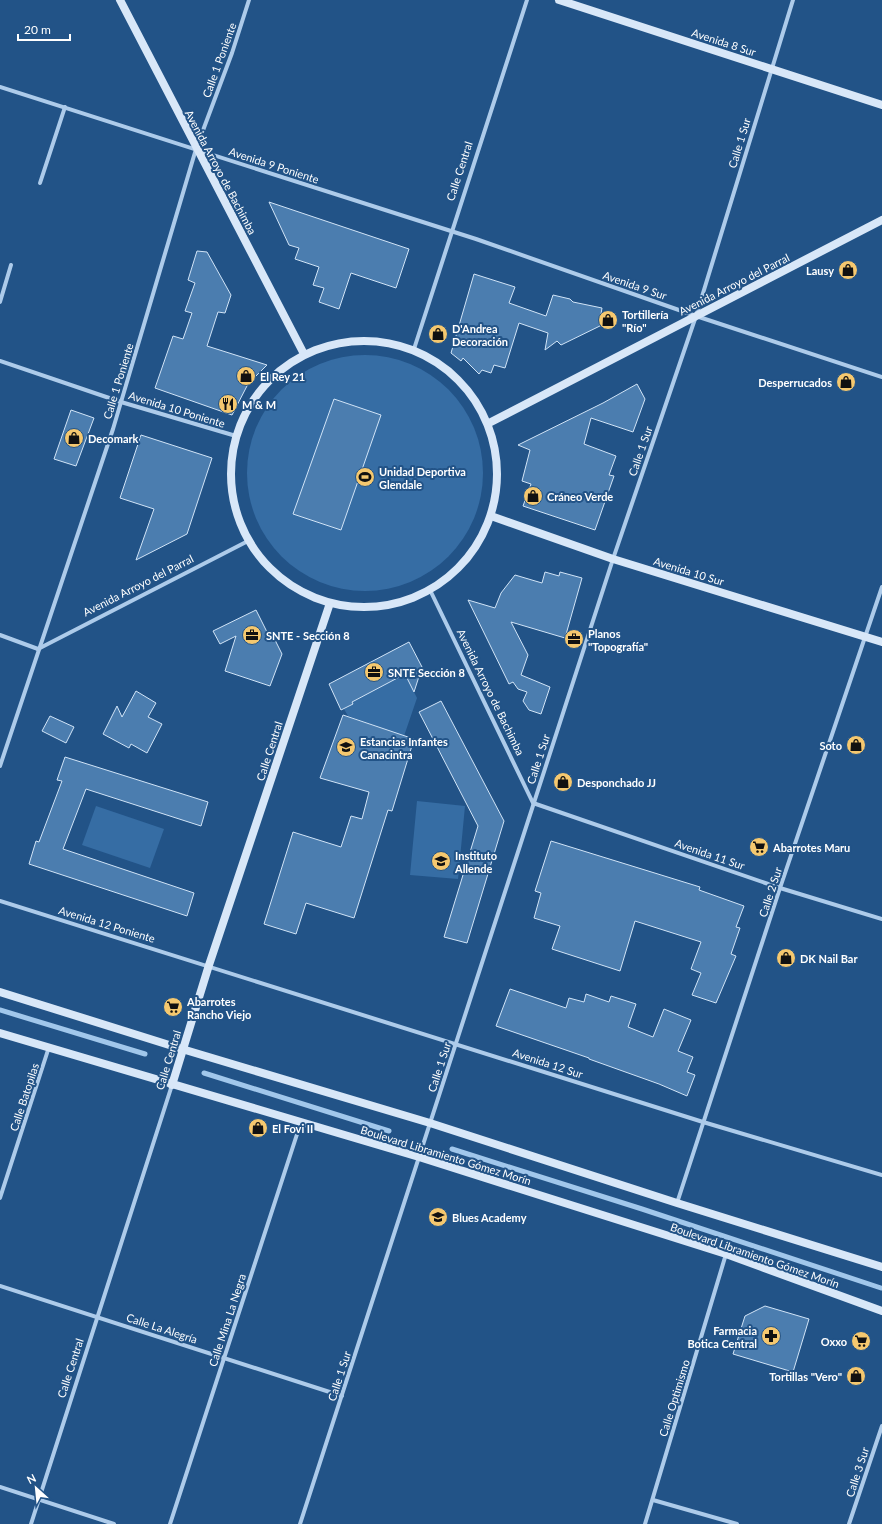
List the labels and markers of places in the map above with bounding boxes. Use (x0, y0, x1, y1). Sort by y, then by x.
shop icon: Lausy (837, 259, 859, 281)
place label: Lausy (806, 264, 834, 277)
place label: Tortillería "Río" (622, 308, 669, 334)
shop icon: Tortillería "Río" (597, 309, 619, 331)
place label: D'Andrea Decoración (452, 322, 508, 348)
shop icon: D'Andrea Decoración (427, 323, 449, 345)
shop icon: El Rey 21 (235, 365, 257, 387)
place label: El Rey 21 (260, 370, 305, 383)
shop icon: Desperrucados (835, 371, 857, 393)
place label: Desperrucados (758, 376, 832, 389)
restaurant icon: M & M (217, 393, 239, 415)
place label: M & M (242, 398, 276, 411)
shop icon: Decomark (63, 427, 85, 449)
place label: Decomark (88, 432, 139, 445)
place label: Unidad Deportiva Glendale (379, 465, 466, 491)
sports icon: Unidad Deportiva Glendale (354, 466, 376, 488)
shop icon: Cráneo Verde (522, 485, 544, 507)
place label: Cráneo Verde (547, 490, 613, 503)
office icon: SNTE - Sección 8 (241, 624, 263, 646)
place label: Planos "Topografía" (588, 627, 648, 653)
office icon: Planos "Topografía" (563, 628, 585, 650)
place label: SNTE - Sección 8 (266, 629, 350, 642)
office icon: SNTE Sección 8 (363, 661, 385, 683)
place label: SNTE Sección 8 (388, 666, 465, 679)
shop icon: Soto (845, 734, 867, 756)
place label: Estancias Infantes Canacintra (360, 735, 448, 761)
school or university icon: Estancias Infantes Canacintra (335, 736, 357, 758)
place label: Soto (819, 739, 842, 752)
shop icon: Desponchado JJ (552, 771, 574, 793)
place label: Desponchado JJ (577, 776, 656, 789)
supermarket icon: Abarrotes Maru (748, 836, 770, 858)
place label: Abarrotes Maru (772, 841, 850, 854)
place label: Instituto Allende (454, 849, 497, 875)
school or university icon: Instituto Allende (430, 850, 452, 872)
shop icon: DK Nail Bar (775, 947, 797, 969)
place label: DK Nail Bar (800, 952, 858, 965)
place label: Abarrotes Rancho Viejo (186, 995, 251, 1021)
supermarket icon: Abarrotes Rancho Viejo (162, 996, 184, 1018)
shop icon: El Fovi II (247, 1117, 269, 1139)
place label: El Fovi II (272, 1122, 313, 1135)
school or university icon: Blues Academy (427, 1206, 449, 1228)
place label: Blues Academy (452, 1211, 527, 1224)
place label: Farmacia Botica Central (687, 1324, 757, 1350)
pharmacy icon: Farmacia Botica Central (760, 1325, 782, 1347)
supermarket icon: Oxxo (850, 1330, 872, 1352)
place label: Oxxo (821, 1335, 847, 1348)
shop icon: Tortillas "Vero" (845, 1365, 867, 1387)
place label: Tortillas "Vero" (769, 1370, 842, 1383)

